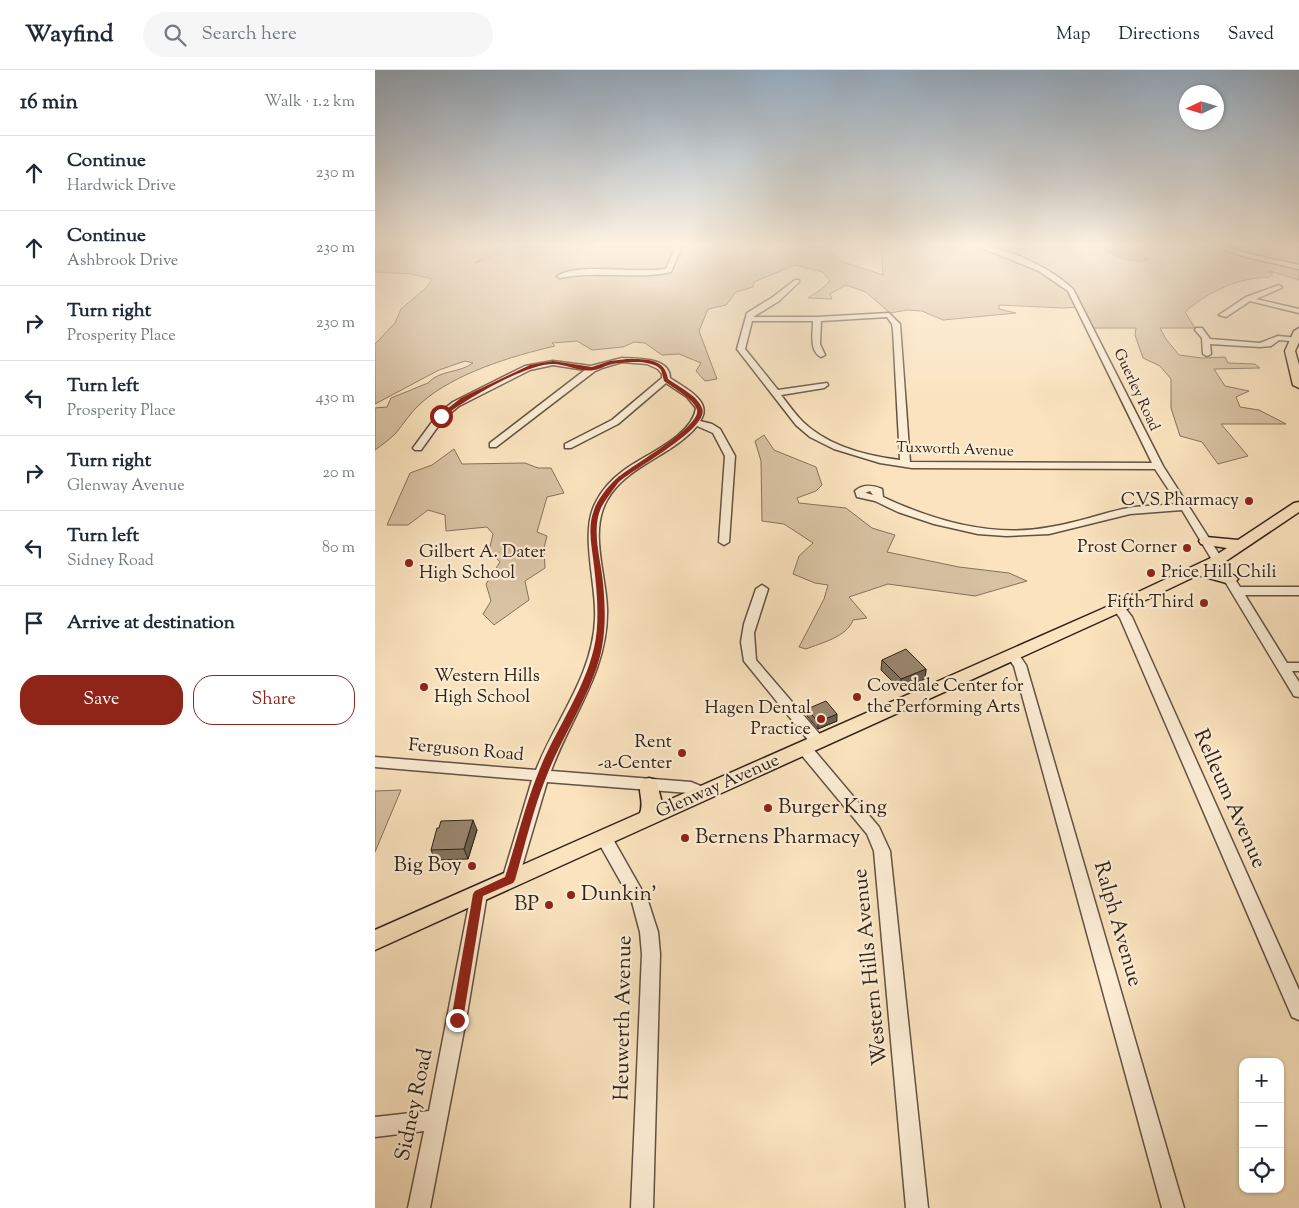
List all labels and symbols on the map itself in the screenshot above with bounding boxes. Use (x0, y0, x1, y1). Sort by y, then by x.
north arrow (1179, 85, 1224, 130)
street label: Guerley Road (1108, 345, 1164, 435)
route start (430, 405, 453, 428)
street label: Tuxworth Avenue (896, 437, 1014, 463)
place label: CVS Pharmacy (1121, 488, 1239, 514)
marker: CVS Pharmacy (1243, 495, 1255, 507)
place label: Prost Corner (1077, 535, 1177, 561)
place label: Gilbert A. Dater High School (419, 540, 546, 587)
marker: Prost Corner (1181, 542, 1193, 554)
marker: Gilbert A. Dater High School (403, 557, 415, 569)
place label: Price Hill Chili (1161, 560, 1277, 586)
marker: Price Hill Chili (1145, 567, 1157, 579)
place label: Fifth Third (1107, 590, 1194, 616)
marker: Fifth Third (1198, 597, 1210, 609)
place label: Western Hills High School (434, 664, 540, 711)
place label: Covedale Center for the Performing Arts (867, 674, 1024, 721)
marker: Western Hills High School (418, 681, 430, 693)
marker: Covedale Center for the Performing Arts (851, 691, 863, 703)
place label: Hagen Dental Practice (705, 696, 811, 743)
marker: Hagen Dental Practice (815, 713, 827, 725)
street label: Relleum Avenue (1185, 725, 1273, 873)
place label: Rent -a-Center (598, 730, 672, 777)
street label: Ferguson Road (407, 733, 525, 769)
marker: Rent -a-Center (676, 747, 688, 759)
street label: Glenway Avenue (652, 748, 784, 826)
place label: Burger King (778, 793, 887, 823)
marker: Burger King (762, 802, 774, 814)
place label: Bernens Pharmacy (695, 823, 861, 853)
marker: Bernens Pharmacy (679, 832, 691, 844)
place label: Big Boy (394, 851, 463, 881)
street label: Ralph Avenue (1085, 858, 1149, 990)
marker: Big Boy (466, 860, 478, 872)
street label: Western Hills Avenue (846, 867, 896, 1067)
place label: Dunkin' (581, 880, 657, 910)
marker: Dunkin' (565, 889, 577, 901)
place label: BP (514, 890, 539, 920)
marker: BP (543, 899, 555, 911)
street label: Heuwerth Avenue (608, 935, 640, 1101)
route end (446, 1009, 469, 1032)
street label: Sidney Road (388, 1046, 442, 1164)

